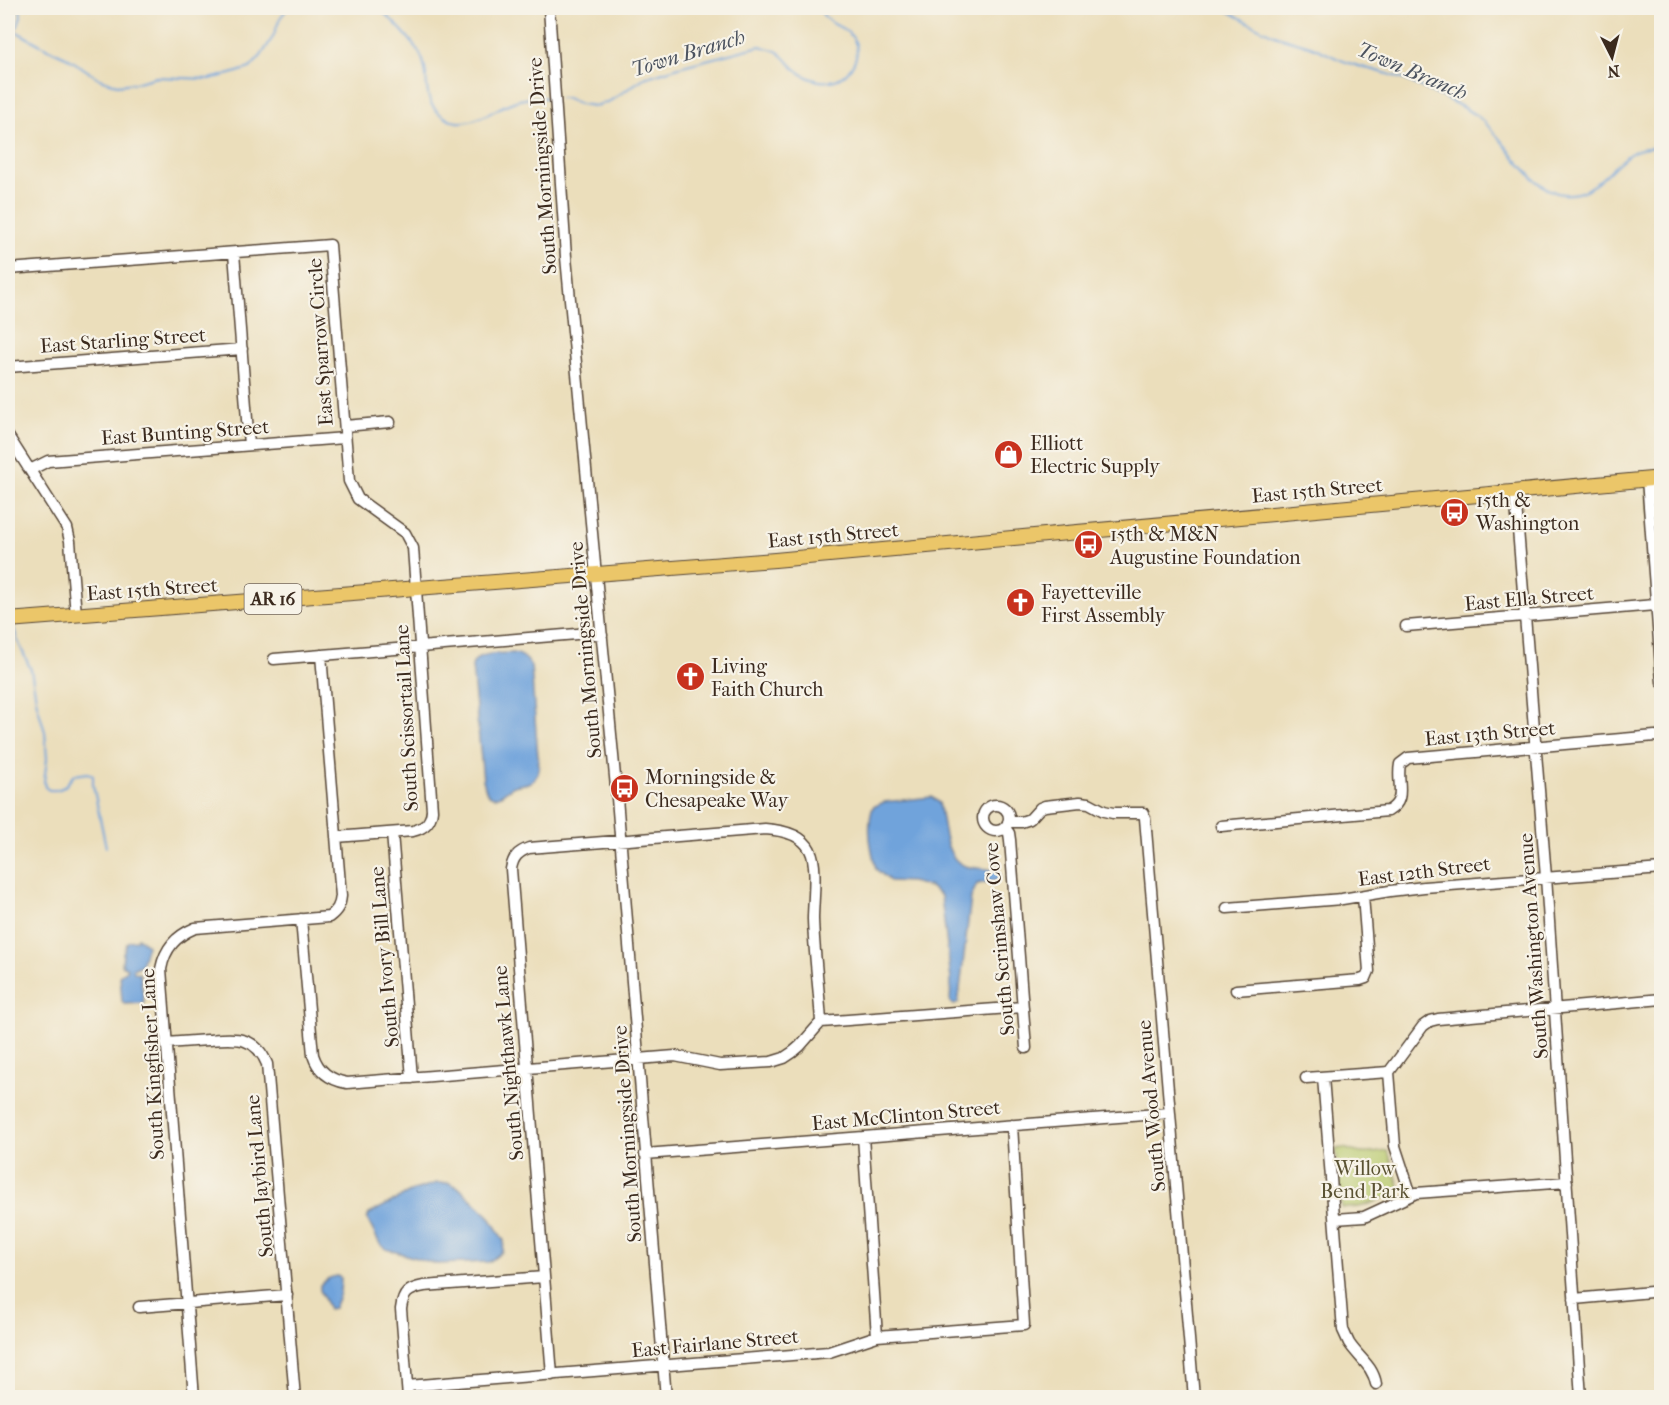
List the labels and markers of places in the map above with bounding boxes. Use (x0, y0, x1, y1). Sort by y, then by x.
place label: Elliott Electric Supply (1030, 432, 1161, 478)
shop icon: Elliott Electric Supply (993, 439, 1025, 471)
place label: 15th & Washington (1475, 489, 1580, 535)
bus stop icon: 15th & Washington (1439, 496, 1471, 528)
place label: 15th & M&N Augustine Foundation (1109, 523, 1301, 569)
bus stop icon: 15th & M&N Augustine Foundation (1073, 529, 1105, 561)
place label: Fayetteville First Assembly (1041, 581, 1167, 627)
church icon: Fayetteville First Assembly (1004, 587, 1036, 619)
place label: Living Faith Church (711, 655, 824, 701)
church icon: Living Faith Church (674, 661, 706, 693)
place label: Morningside & Chesapeake Way (645, 766, 789, 812)
bus stop icon: Morningside & Chesapeake Way (608, 772, 640, 804)

